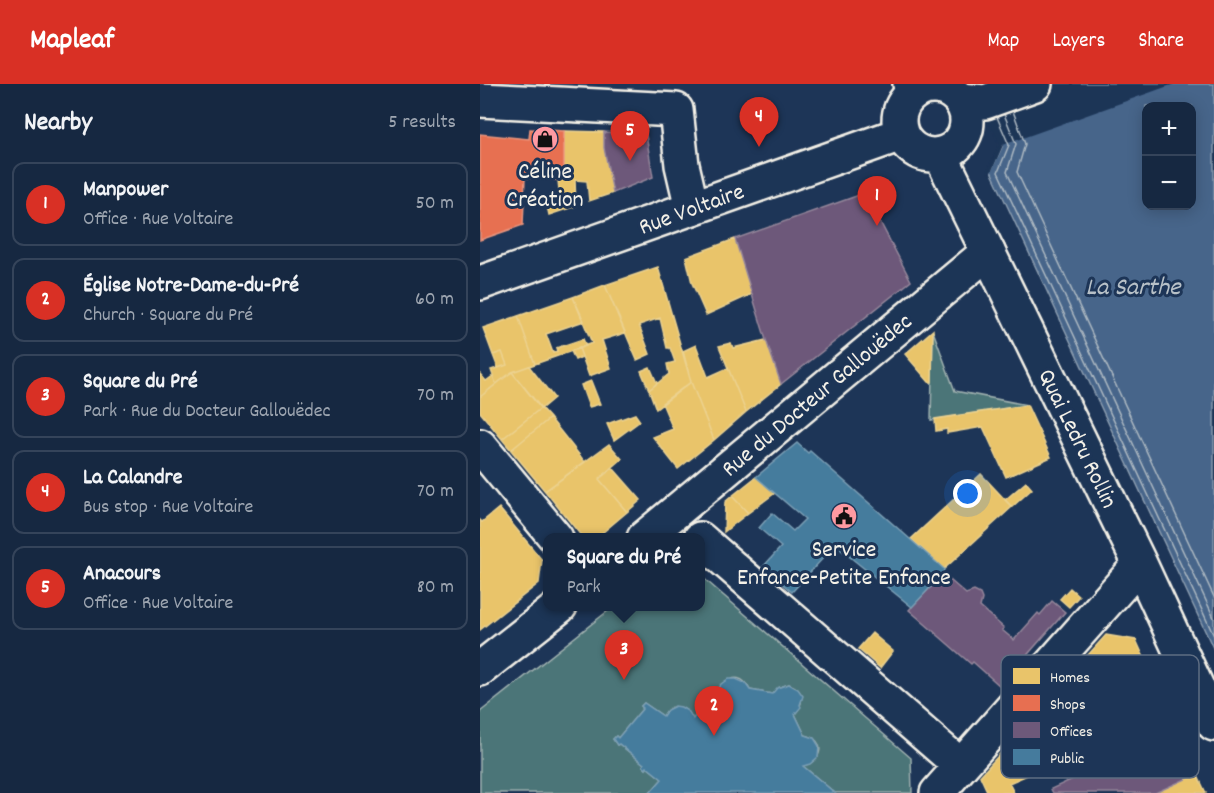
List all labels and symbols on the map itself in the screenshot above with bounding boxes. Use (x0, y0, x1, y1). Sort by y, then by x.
pin: 4 (740, 98, 778, 147)
pin: 5 (610, 112, 650, 161)
shop icon: Céline Création (530, 124, 560, 154)
place label: Céline Création (506, 156, 584, 218)
street label: Rue Voltaire (635, 176, 750, 246)
pin: 1 (858, 176, 896, 226)
water label: La Sarthe (1085, 270, 1182, 307)
street label: Rue du Docteur Gallouëdec (715, 306, 921, 486)
street label: Quai Ledru Rollin (1028, 364, 1125, 515)
your location (953, 479, 982, 508)
public building icon: Service Enfance-Petite Enfance (829, 501, 859, 531)
place label: Service Enfance-Petite Enfance (737, 534, 951, 596)
pin: 3 (604, 630, 644, 680)
legend (1001, 655, 1199, 778)
text: Homes (1050, 667, 1090, 690)
pin: 2 (694, 686, 734, 736)
text: Shops (1050, 694, 1086, 717)
text: Offices (1050, 721, 1093, 744)
text: Public (1050, 748, 1084, 771)

